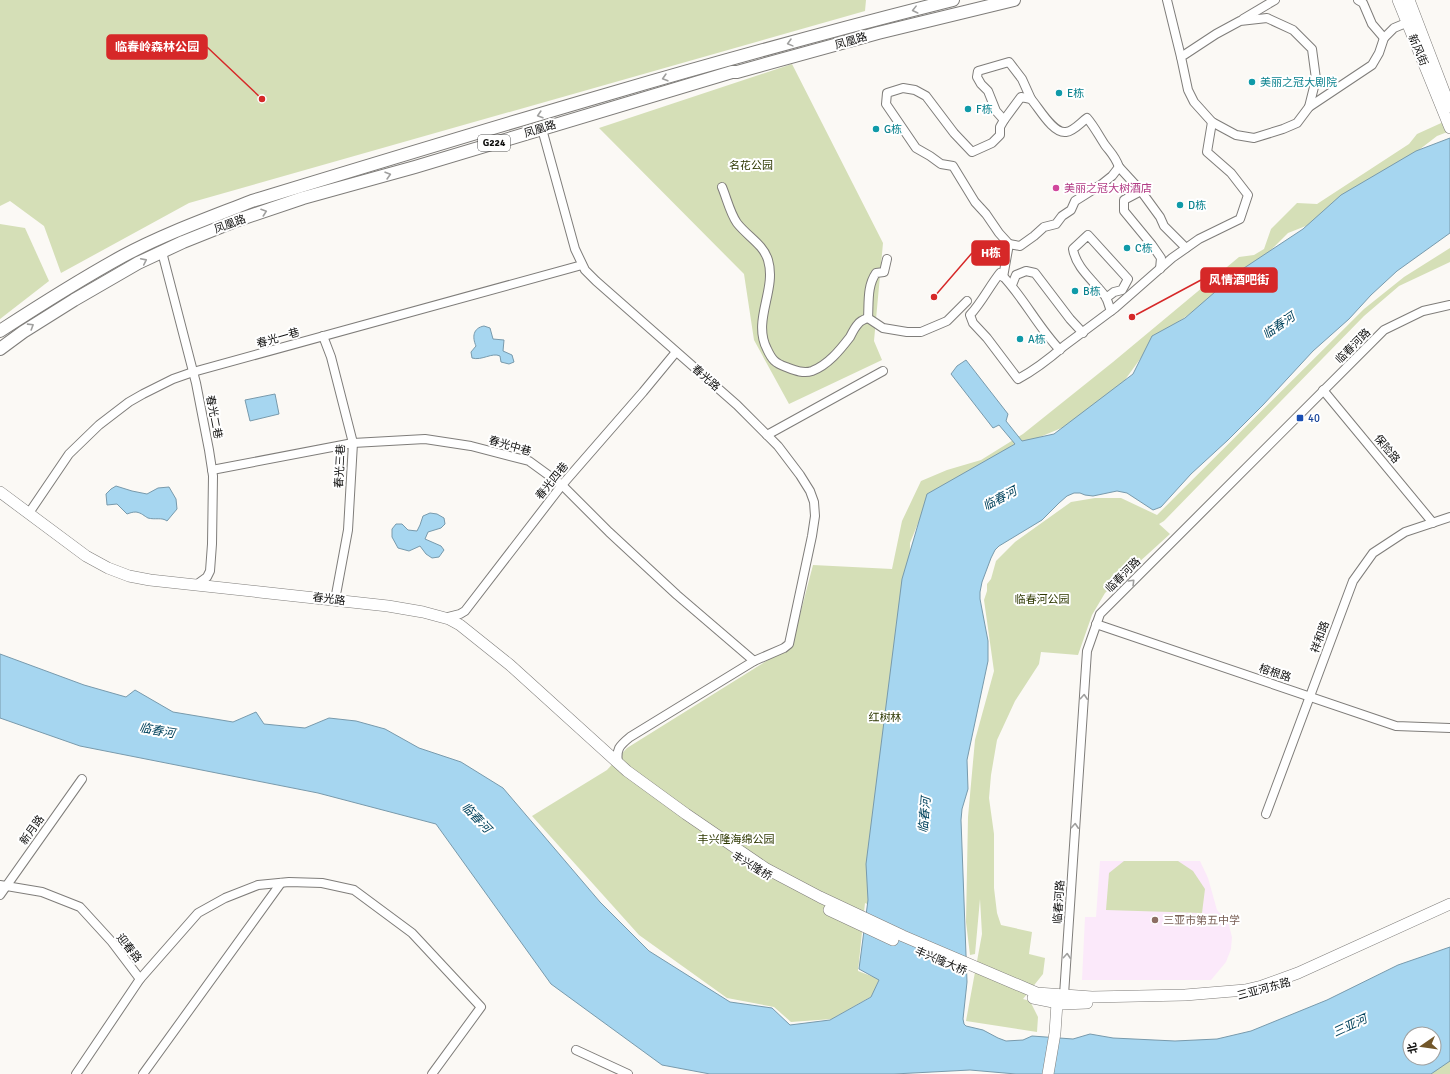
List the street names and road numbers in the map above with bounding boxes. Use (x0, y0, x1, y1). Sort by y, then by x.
street label: 凤凰路 (833, 30, 869, 52)
street label: 新风街 (1406, 32, 1430, 68)
street label: 凤凰路 (522, 118, 558, 140)
road number: G224 (478, 135, 510, 151)
street label: 凤凰路 (212, 212, 248, 236)
street label: 春光一巷 (255, 326, 301, 350)
street label: 临春河路 (1333, 326, 1373, 366)
street label: 春光路 (689, 362, 723, 394)
street label: 春光二巷 (203, 394, 225, 440)
street label: 保险路 (1371, 432, 1403, 466)
street label: 春光中巷 (487, 434, 533, 458)
street label: 春光三巷 (332, 444, 348, 488)
street label: 春光四巷 (533, 460, 571, 502)
street label: 临春河路 (1103, 555, 1143, 595)
street label: 春光路 (312, 591, 346, 607)
street label: 祥和路 (1308, 619, 1332, 655)
street label: 榕根路 (1257, 662, 1293, 684)
street label: 新月路 (17, 813, 47, 847)
street label: 丰兴隆桥 (730, 849, 774, 883)
street label: 临春河路 (1051, 880, 1067, 924)
street label: 迎春路 (114, 931, 144, 965)
street label: 丰兴隆大桥 (913, 944, 969, 978)
street label: 三亚河东路 (1236, 976, 1292, 1002)

